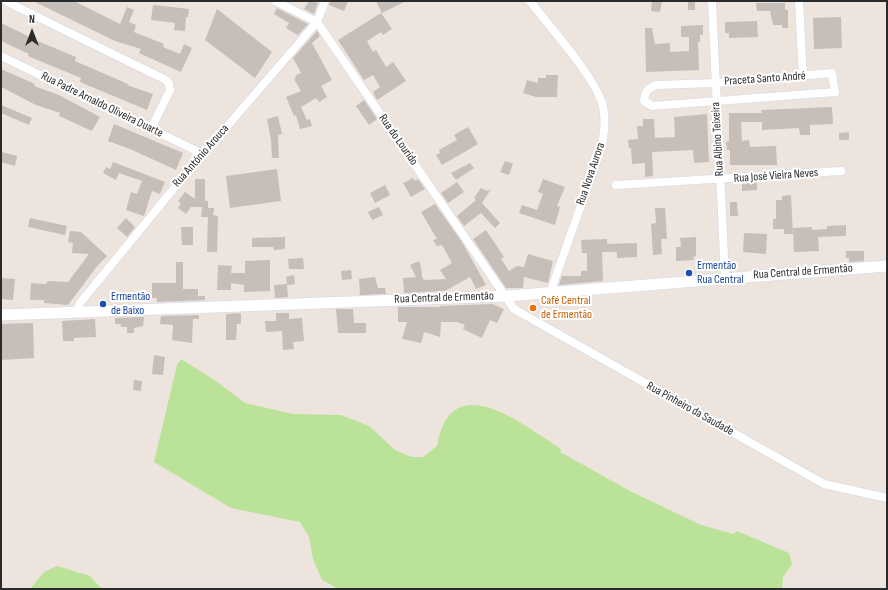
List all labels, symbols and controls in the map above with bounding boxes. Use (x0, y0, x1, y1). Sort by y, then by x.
north arrow (12, 12, 52, 52)
text: N (29, 13, 35, 26)
street label: Rua Padre Arnaldo Oliveira Duarte (39, 69, 165, 141)
street label: Praceta Santo André (724, 69, 806, 89)
street label: Rua Albino Teixeira (709, 102, 727, 176)
street label: Rua do Lourido (375, 112, 421, 168)
street label: Rua António Arouca (170, 122, 232, 190)
street label: Rua Nova Aurora (574, 141, 608, 207)
street label: Rua José Vieira Neves (733, 166, 819, 186)
place label: Ermentão Rua Central (697, 259, 744, 287)
street label: Rua Central de Ermentão (753, 261, 853, 283)
marker: Ermentão Rua Central (684, 268, 694, 278)
street label: Rua Central de Ermentão (394, 289, 494, 307)
place label: Ermentão de Baixo (111, 290, 150, 318)
place label: Café Central de Ermentão (541, 294, 592, 322)
marker: Ermentão de Baixo (98, 299, 108, 309)
marker: Café Central de Ermentão (528, 303, 538, 313)
street label: Rua Pinheiro da Saudade (644, 379, 736, 439)

